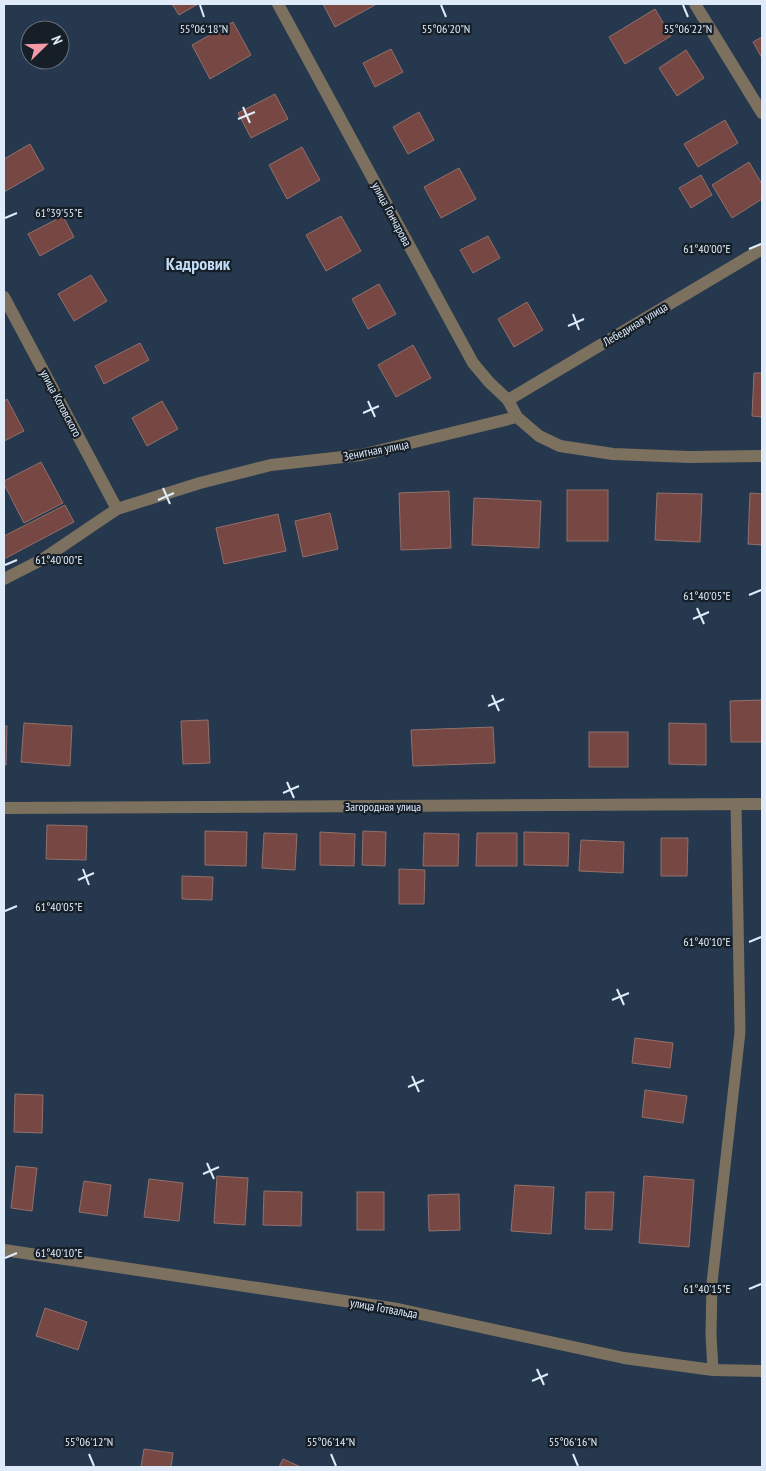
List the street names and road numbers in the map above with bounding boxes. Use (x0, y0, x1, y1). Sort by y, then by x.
street label: улица Гончарова (369, 179, 415, 249)
street label: Лебединая улица (599, 299, 670, 350)
street label: улица Котовского (37, 367, 85, 439)
street label: Зенитная улица (342, 436, 410, 464)
street label: Загородная улица (345, 799, 421, 814)
street label: улица Готвальда (349, 1295, 419, 1321)

